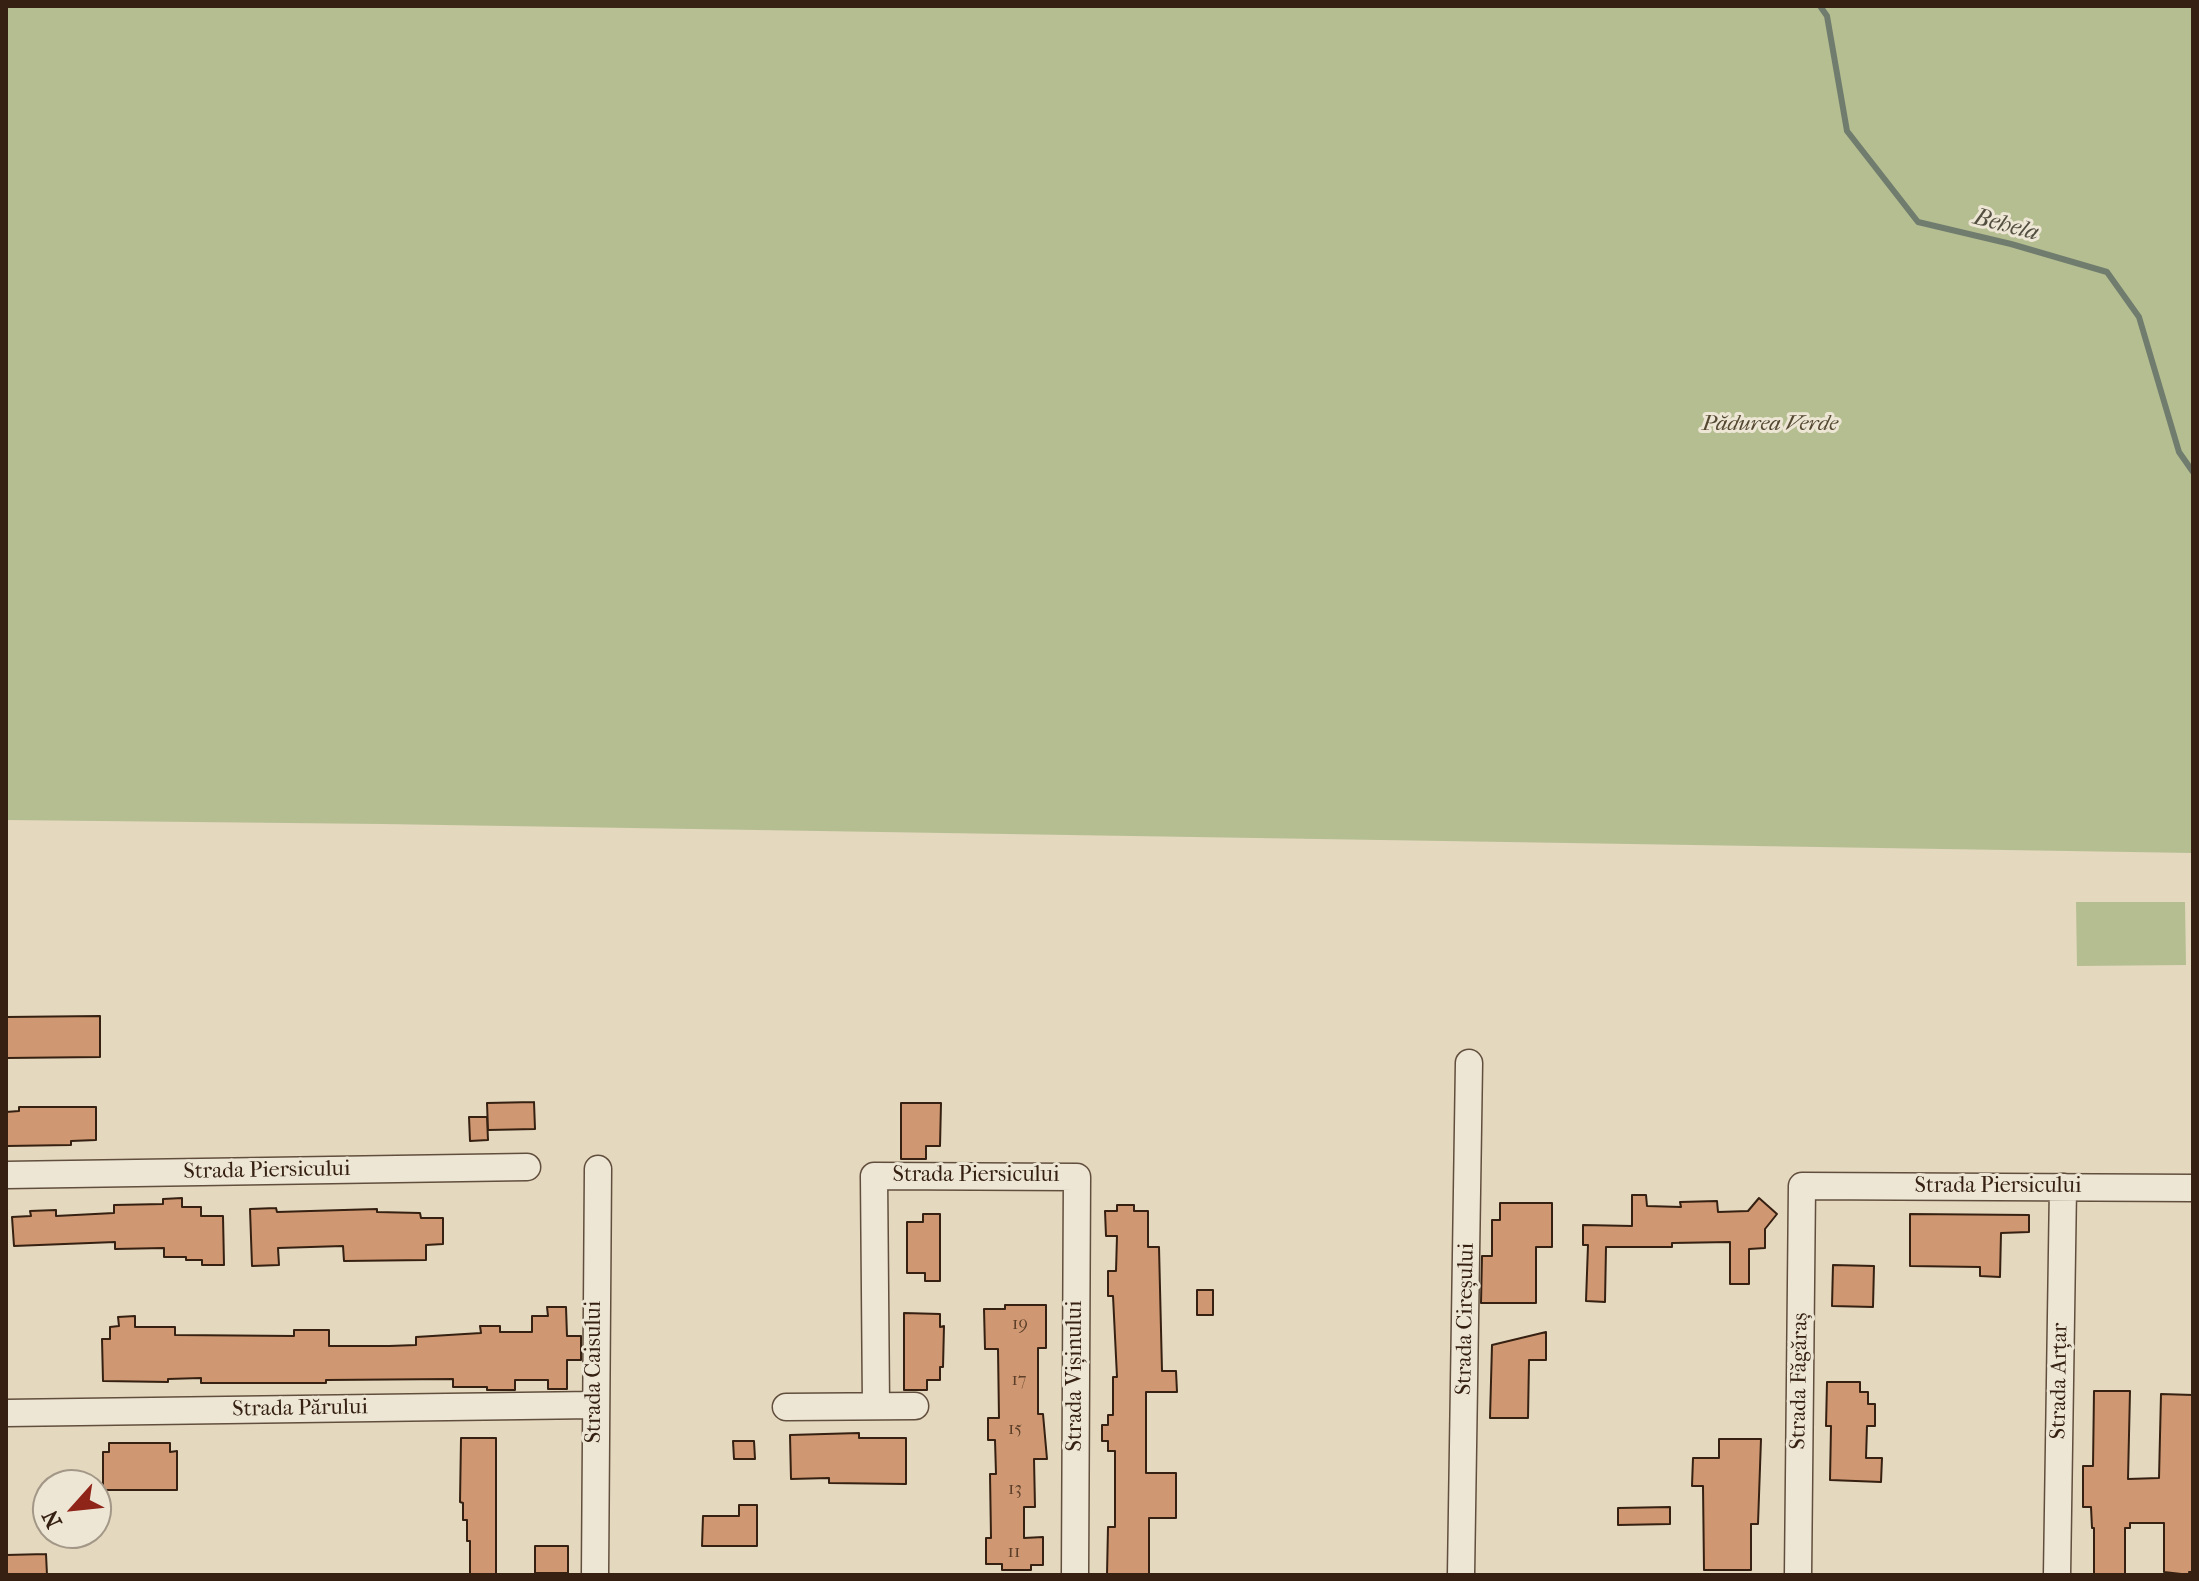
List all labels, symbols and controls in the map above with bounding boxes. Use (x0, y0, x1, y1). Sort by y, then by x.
water label: Behela (1970, 204, 2042, 248)
park label: Pădurea Verde (1702, 412, 1838, 438)
street label: Strada Piersicului (183, 1156, 351, 1186)
street label: Strada Piersicului (893, 1163, 1059, 1189)
street label: Strada Piersicului (1915, 1174, 2081, 1200)
street label: Strada Cireșului (1451, 1243, 1481, 1395)
street label: Strada Caisului (582, 1301, 608, 1443)
street label: Strada Vișinului (1063, 1301, 1089, 1451)
street label: Strada Făgăraș (1786, 1312, 1814, 1450)
house number: 19 (1012, 1314, 1028, 1336)
street label: Strada Arțar (2046, 1322, 2074, 1440)
house number: 17 (1011, 1370, 1027, 1392)
street label: Strada Părului (232, 1395, 368, 1423)
house number: 15 (1008, 1419, 1022, 1441)
north arrow (32, 1469, 112, 1549)
house number: 13 (1008, 1479, 1022, 1501)
text: N (37, 1506, 68, 1532)
house number: 11 (1008, 1542, 1020, 1564)

